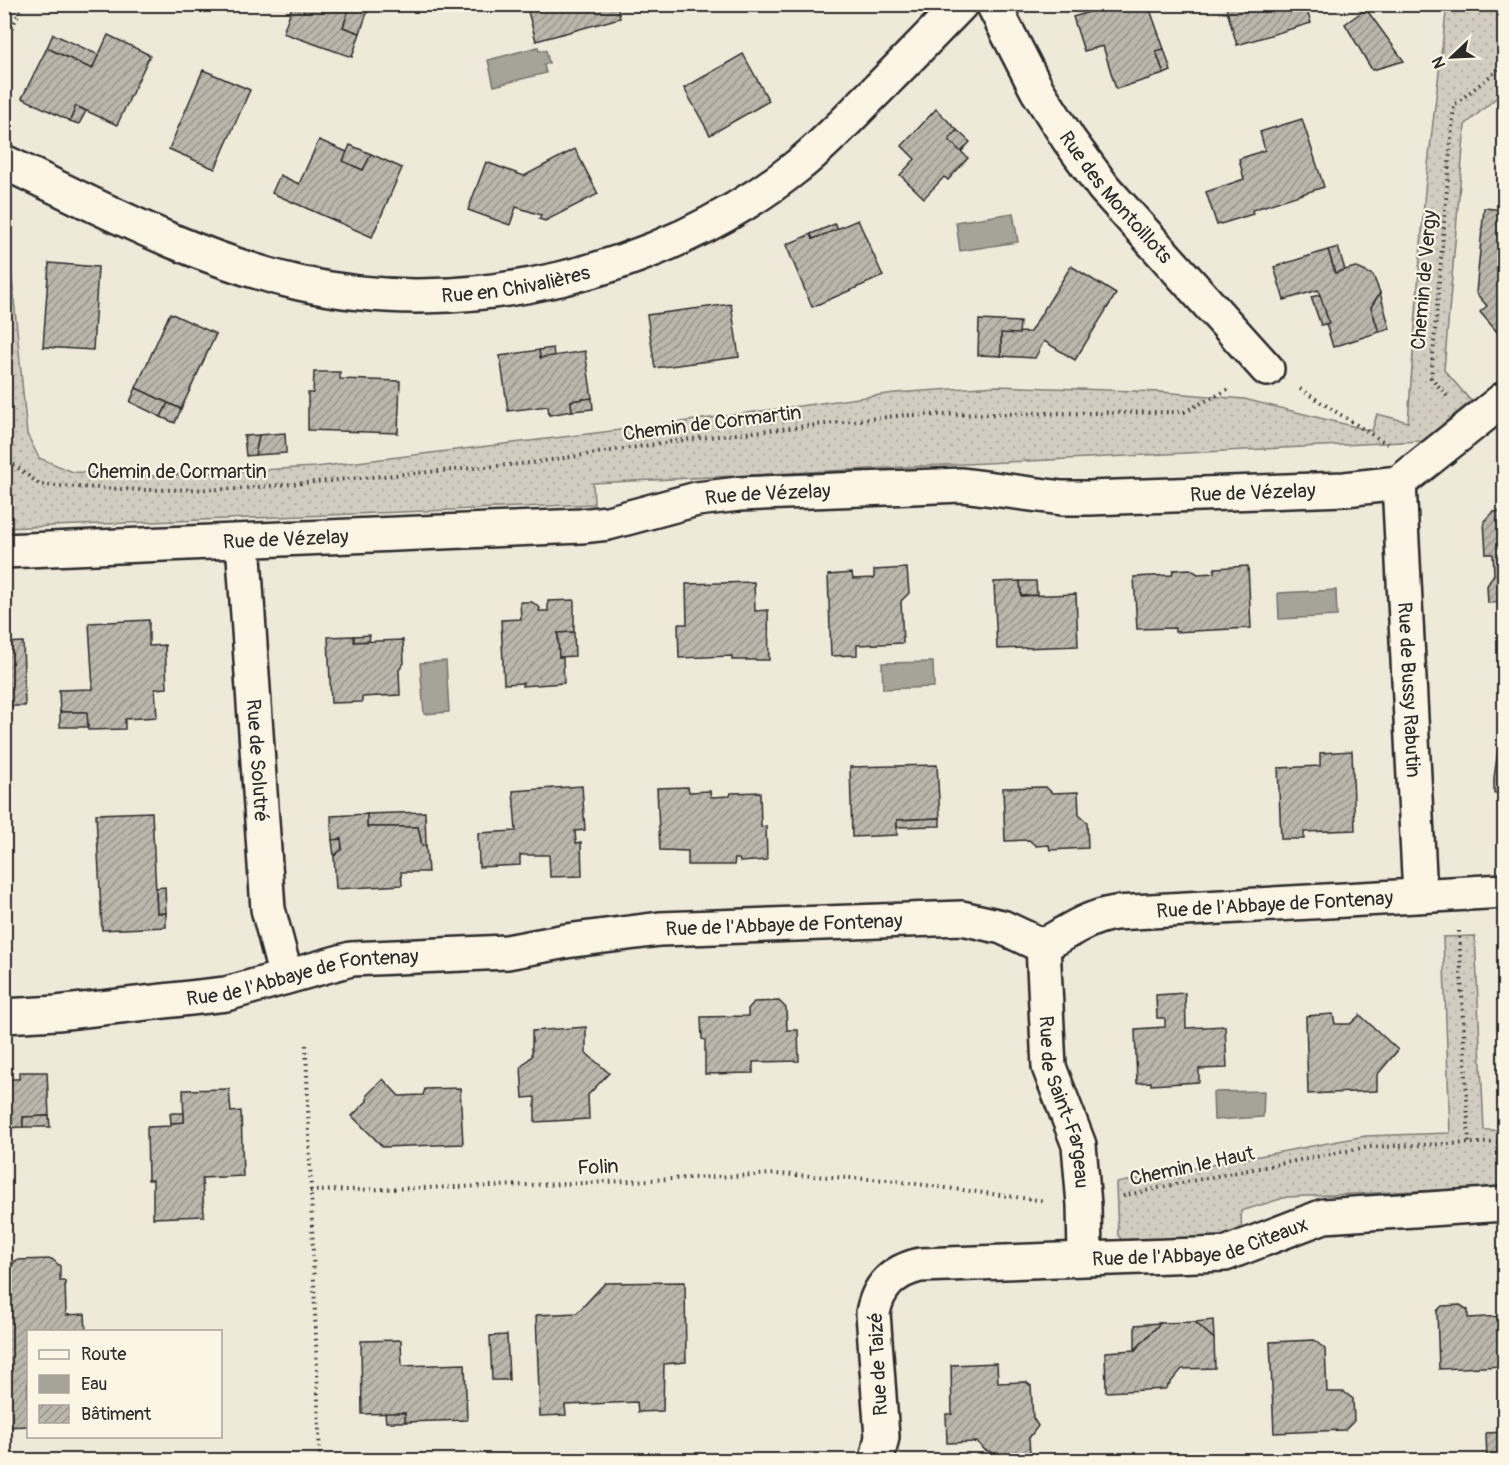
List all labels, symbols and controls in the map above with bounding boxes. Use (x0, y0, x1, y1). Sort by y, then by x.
north arrow (1422, 27, 1482, 87)
text: N (1428, 53, 1450, 71)
street label: Rue des Montoillots (1054, 126, 1178, 268)
street label: Chemin de Vergy (1405, 209, 1443, 351)
street label: Rue en Chivalières (441, 259, 593, 308)
street label: Chemin de Cormartin (621, 400, 803, 446)
street label: Chemin de Cormartin (87, 459, 267, 484)
street label: Rue de Vézelay (704, 478, 832, 510)
street label: Rue de Vézelay (1189, 478, 1316, 507)
street label: Rue de Vézelay (222, 524, 349, 554)
street label: Rue de Bussy Rabutin (1393, 601, 1426, 778)
street label: Rue de Solutré (241, 698, 275, 823)
street label: Rue de l'Abbaye de Fontenay (1156, 885, 1394, 923)
street label: Rue de l'Abbaye de Fontenay (665, 908, 903, 941)
street label: Rue de l'Abbaye de Fontenay (185, 943, 420, 1011)
street label: Rue de Saint-Fargeau (1034, 1015, 1095, 1189)
street label: Chemin le Haut (1127, 1140, 1258, 1191)
street label: Folin (577, 1153, 619, 1181)
street label: Rue de l'Abbaye de Citeaux (1092, 1211, 1311, 1271)
street label: Rue de Taizé (863, 1311, 893, 1417)
legend (27, 1330, 222, 1438)
text: Route (81, 1343, 126, 1366)
text: Eau (81, 1373, 107, 1396)
text: Bâtiment (81, 1403, 152, 1426)

